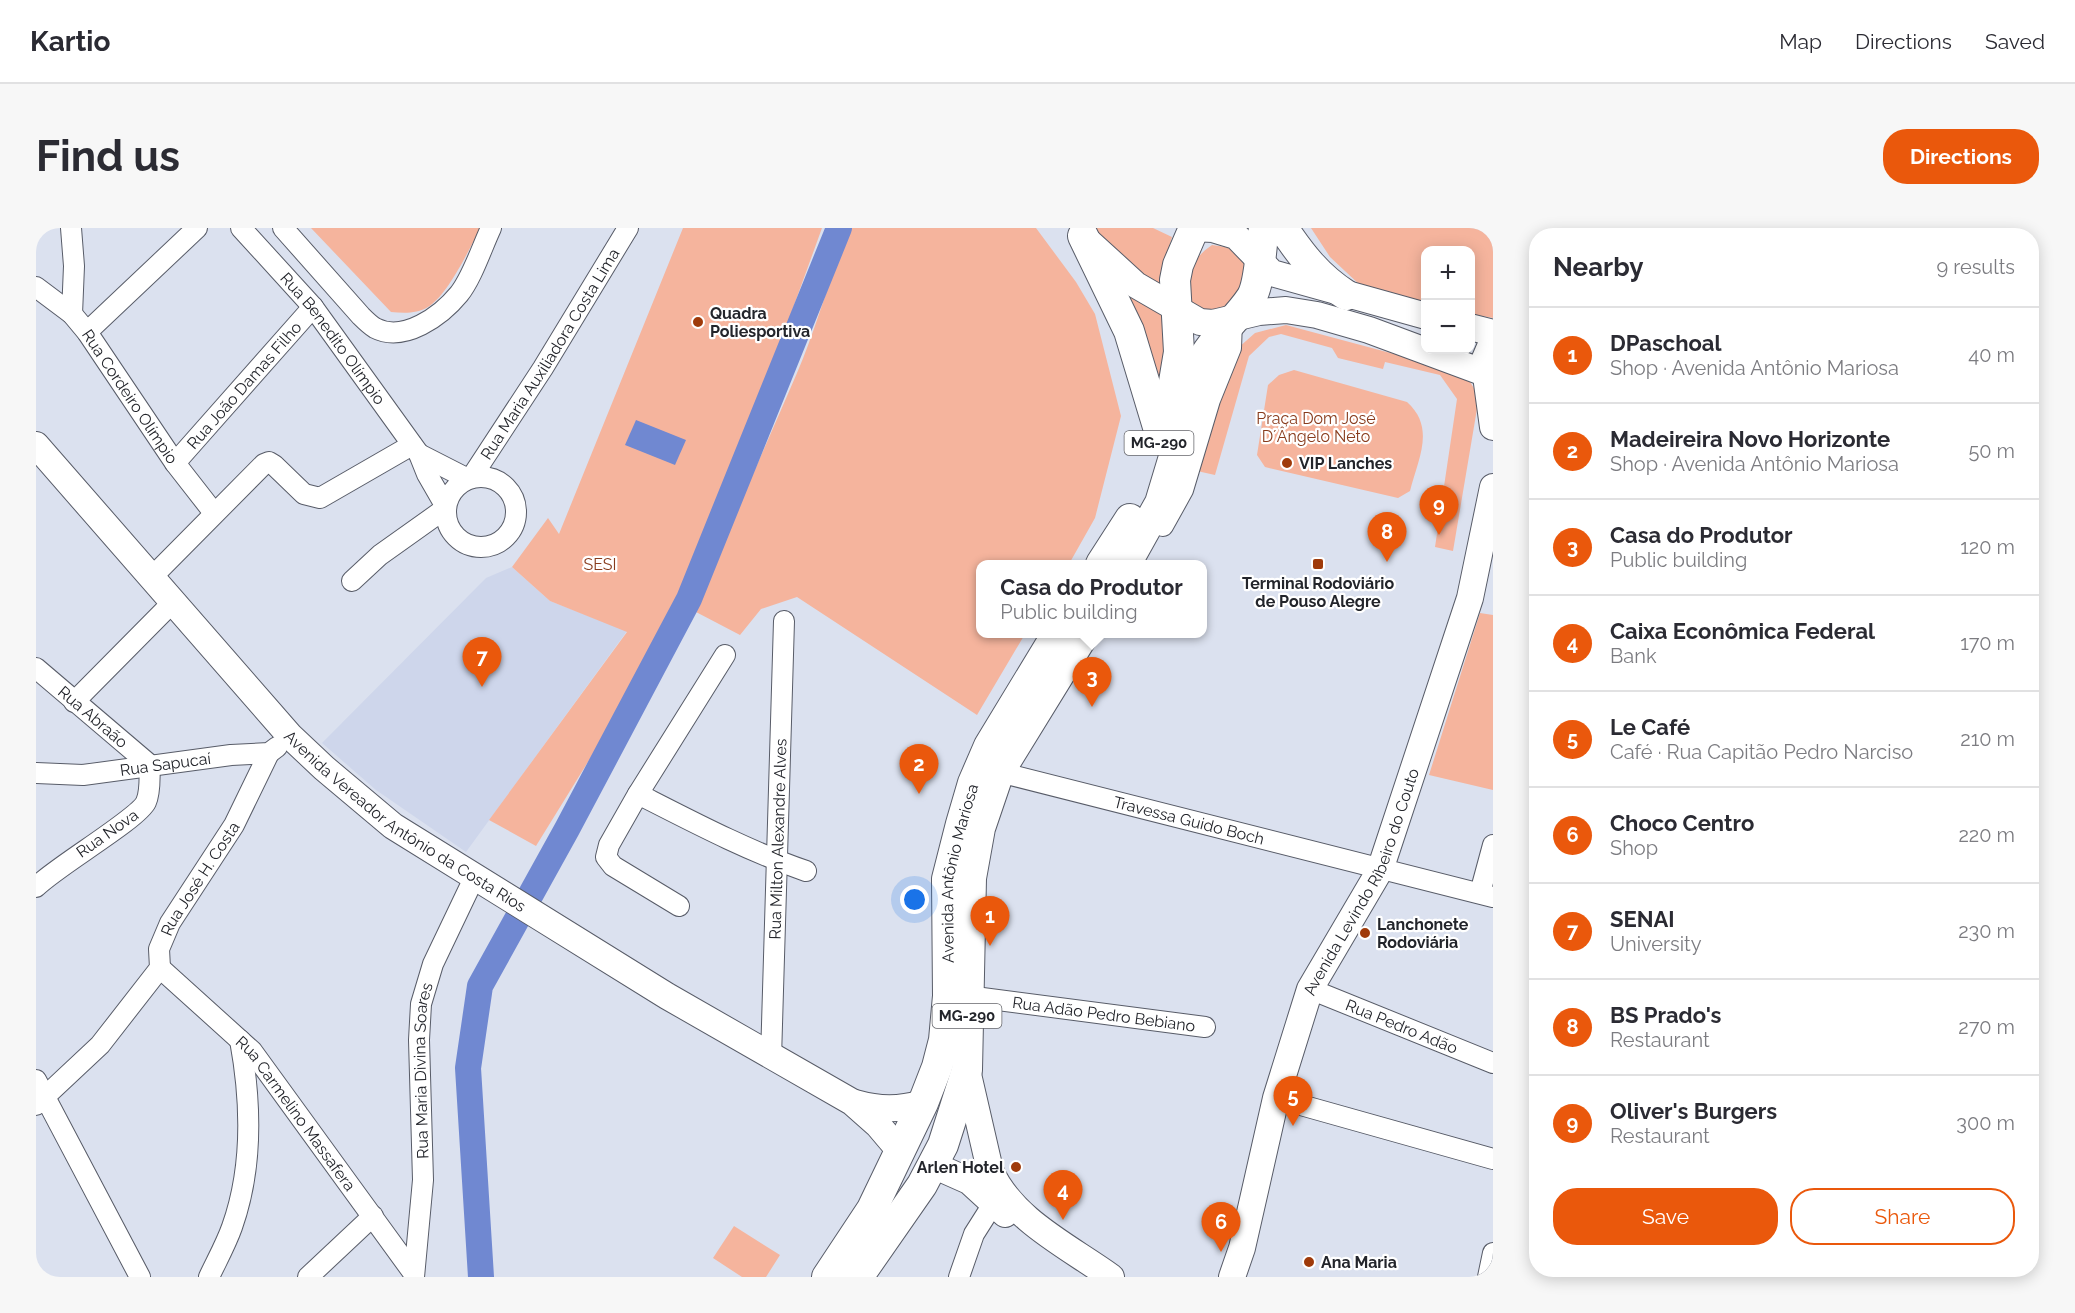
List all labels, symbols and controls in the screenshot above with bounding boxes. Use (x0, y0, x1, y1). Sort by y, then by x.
text: Kartio (30, 25, 110, 58)
text: Map (1779, 29, 1822, 54)
text: Directions (1855, 29, 1952, 54)
text: Saved (1985, 29, 2045, 54)
button: Directions (1883, 129, 2039, 184)
text: Find us (36, 132, 180, 181)
street label: Rua Maria Auxiliadora Costa Lima (477, 245, 623, 463)
map controls (1421, 246, 1475, 354)
button: + (1421, 246, 1475, 300)
text: Nearby (1553, 252, 1643, 282)
text: 9 results (1936, 255, 2015, 279)
street label: Rua Benedito Olímpio (276, 269, 389, 408)
button: − (1421, 300, 1475, 354)
place label: Quadra Poliesportiva (710, 304, 810, 341)
marker: Quadra Poliesportiva (691, 315, 705, 329)
street label: Rua João Damas Filho (183, 318, 305, 453)
street label: Rua Cordeiro Olímpio (78, 326, 182, 468)
text: DPaschoal (1610, 330, 1721, 356)
text: 1 (1568, 343, 1577, 367)
text: 40 m (1968, 343, 2015, 367)
text: Shop · Avenida Antônio Mariosa (1610, 356, 1899, 380)
park label: Praça Dom José D´Ângelo Neto (1256, 409, 1376, 446)
text: Madeireira Novo Horizonte (1610, 426, 1890, 452)
road number: MG-290 (1124, 431, 1194, 455)
text: 2 (1567, 439, 1578, 463)
text: 50 m (1968, 439, 2015, 463)
text: Shop · Avenida Antônio Mariosa (1610, 452, 1899, 476)
place label: VIP Lanches (1299, 454, 1392, 473)
marker: VIP Lanches (1280, 456, 1294, 470)
pin: 9 (1420, 486, 1458, 535)
pin: 8 (1368, 512, 1406, 562)
text: Casa do Produtor (1610, 522, 1793, 548)
text: 3 (1567, 535, 1578, 559)
text: 120 m (1960, 535, 2015, 559)
text: Public building (1610, 548, 1747, 572)
park label: SESI (583, 555, 617, 574)
marker: Terminal Rodoviário de Pouso Alegre (1311, 557, 1325, 571)
popup (976, 560, 1207, 638)
text: Casa do Produtor (1000, 574, 1183, 600)
place label: Terminal Rodoviário de Pouso Alegre (1242, 574, 1394, 611)
text: Public building (1000, 600, 1138, 624)
text: Caixa Econômica Federal (1610, 618, 1875, 644)
text: 4 (1567, 631, 1578, 655)
text: 170 m (1960, 631, 2015, 655)
pin: 7 (462, 638, 502, 687)
text: Bank (1610, 644, 1656, 668)
pin: 3 (1072, 658, 1112, 707)
street label: Rua Abraão (54, 682, 131, 752)
text: Le Café (1610, 714, 1690, 740)
street label: Avenida Vereador Antônio da Costa Rios (280, 727, 529, 916)
text: 5 (1567, 727, 1578, 751)
text: 210 m (1960, 727, 2015, 751)
street label: Rua Milton Alexandre Alves (766, 738, 791, 940)
text: Café · Rua Capitão Pedro Narciso (1610, 740, 1913, 764)
pin: 2 (900, 744, 938, 794)
street label: Rua Sapucaí (119, 749, 212, 780)
street label: Avenida Levindo Ribeiro do Couto (1300, 766, 1423, 998)
street label: Avenida Antônio Mariosa (938, 782, 982, 963)
street label: Travessa Guido Boch (1112, 792, 1266, 849)
street label: Rua Nova (73, 805, 142, 862)
text: Choco Centro (1610, 810, 1754, 836)
street label: Rua José H. Costa (157, 818, 244, 938)
text: 6 (1566, 823, 1579, 847)
text: 220 m (1958, 823, 2015, 847)
text: Shop (1610, 836, 1658, 860)
your location (900, 885, 929, 914)
pin: 1 (970, 896, 1010, 946)
text: SENAI (1610, 906, 1675, 932)
place label: Lanchonete Rodoviária (1377, 915, 1469, 952)
text: 7 (1567, 919, 1578, 943)
text: 230 m (1958, 919, 2015, 943)
marker: Lanchonete Rodoviária (1358, 926, 1372, 940)
text: University (1610, 932, 1702, 956)
street label: Rua Maria Divina Soares (410, 980, 437, 1159)
street label: Rua Adão Pedro Bebiano (1011, 993, 1196, 1036)
street label: Rua Pedro Adão (1343, 995, 1460, 1058)
text: BS Prado's (1610, 1002, 1721, 1028)
road number: MG-290 (932, 1004, 1002, 1028)
text: 8 (1566, 1015, 1579, 1039)
text: 270 m (1958, 1015, 2015, 1039)
text: Restaurant (1610, 1028, 1710, 1052)
street label: Rua Carmelino Massafera (232, 1032, 359, 1195)
pin: 5 (1274, 1076, 1312, 1126)
text: Oliver's Burgers (1610, 1098, 1777, 1124)
text: 9 (1567, 1111, 1578, 1135)
text: 300 m (1956, 1111, 2015, 1135)
text: Restaurant (1610, 1124, 1710, 1148)
place label: Arlen Hotel (917, 1158, 1005, 1177)
marker: Arlen Hotel (1009, 1160, 1023, 1174)
pin: 4 (1044, 1170, 1082, 1220)
button: Save (1553, 1188, 1778, 1245)
button: Share (1790, 1188, 2015, 1245)
pin: 6 (1202, 1202, 1240, 1252)
place label: Ana Maria (1321, 1253, 1397, 1272)
marker: Ana Maria (1302, 1255, 1316, 1269)

